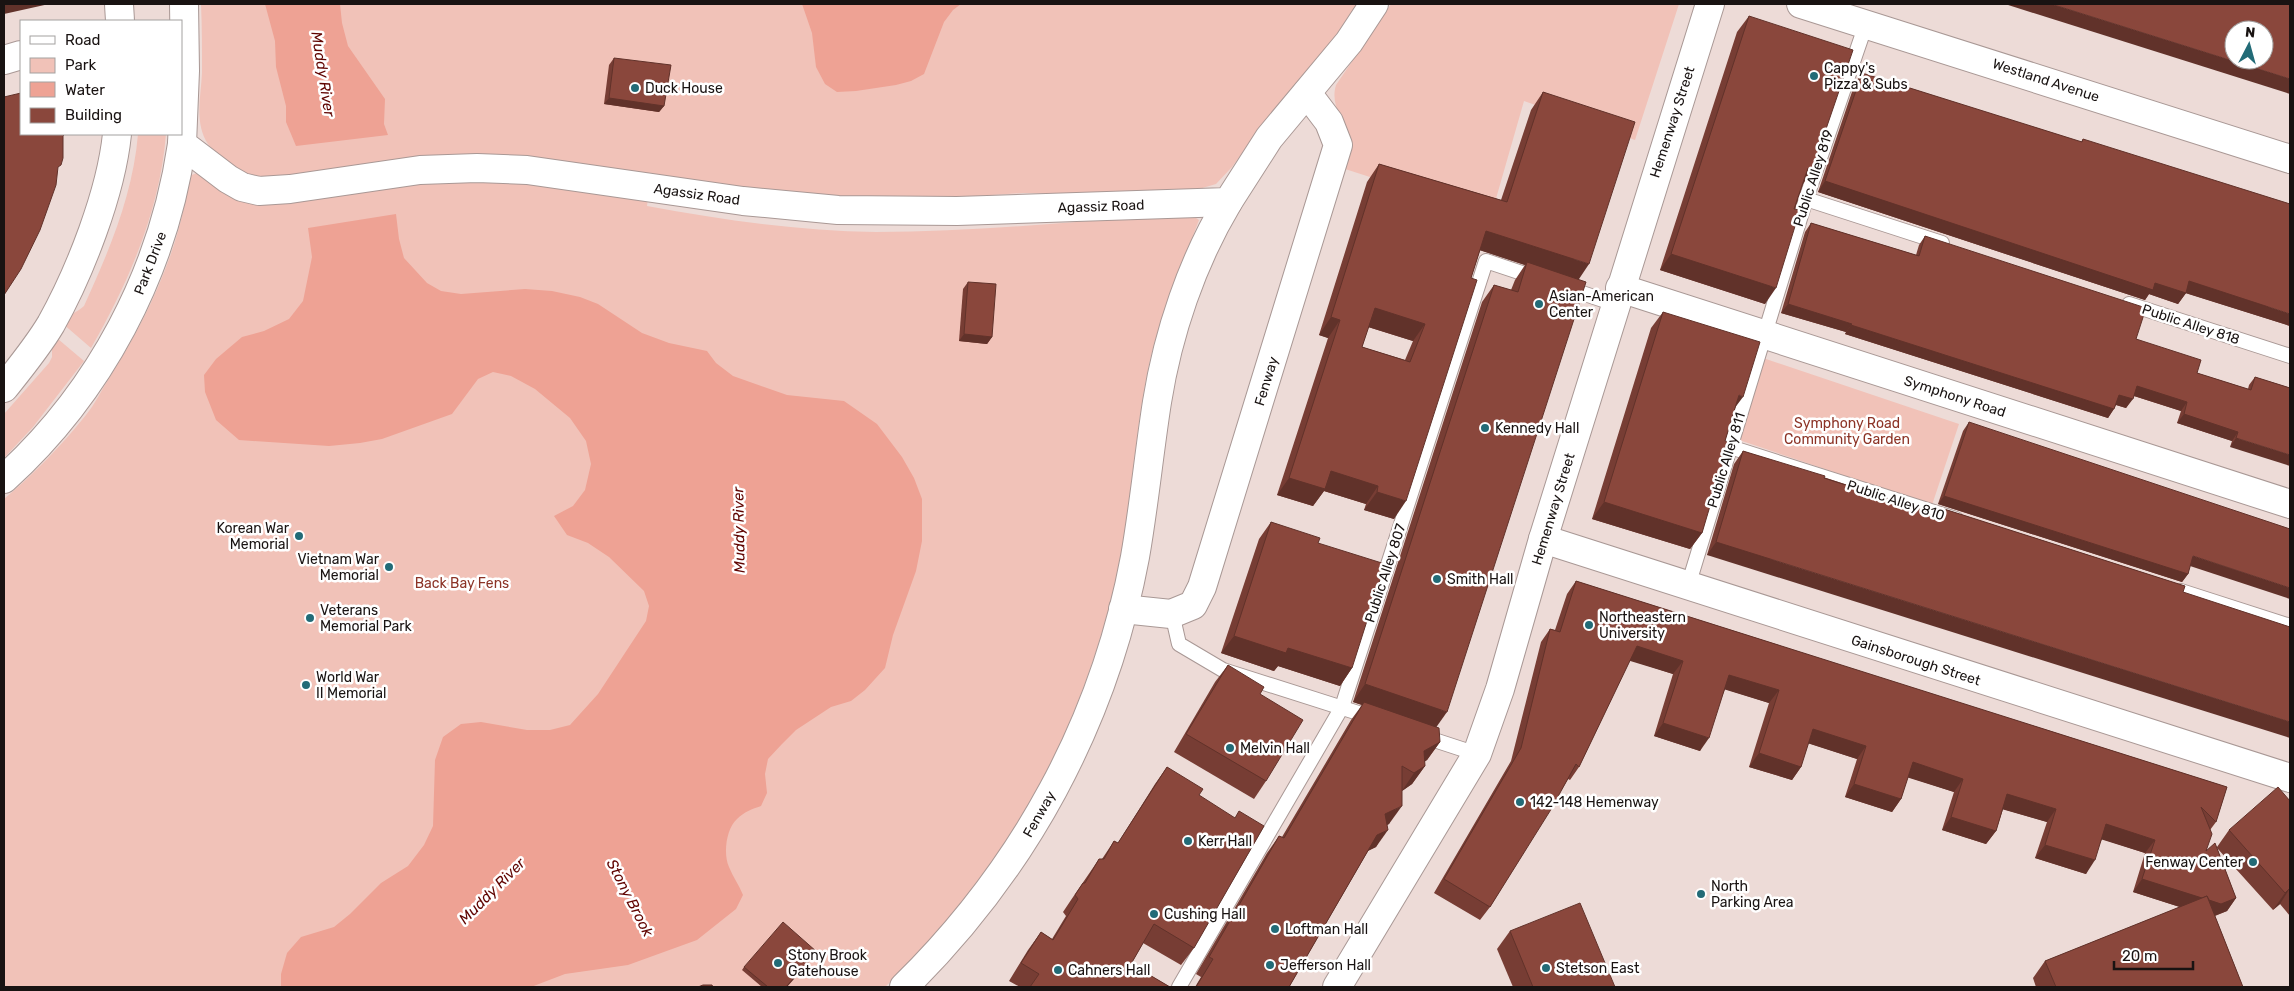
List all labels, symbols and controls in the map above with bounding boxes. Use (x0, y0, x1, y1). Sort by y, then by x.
legend (20, 20, 182, 135)
north arrow (2224, 20, 2274, 70)
text: N (2244, 24, 2256, 42)
water label: Muddy River (307, 30, 339, 119)
text: Road (65, 31, 101, 49)
street label: Westland Avenue (1990, 55, 2102, 106)
text: Park (65, 56, 96, 74)
place label: Cappy's Pizza & Subs (1824, 60, 1908, 93)
street label: Hemenway Street (1646, 64, 1699, 180)
marker: Cappy's Pizza & Subs (1808, 70, 1820, 82)
place label: Duck House (645, 80, 723, 97)
text: Water (65, 81, 105, 99)
marker: Duck House (629, 82, 641, 94)
text: Building (65, 106, 122, 124)
street label: Public Alley 819 (1790, 127, 1837, 229)
street label: Agassiz Road (653, 180, 741, 209)
street label: Agassiz Road (1057, 196, 1145, 217)
street label: Park Drive (131, 229, 170, 297)
place label: Asian-American Center (1549, 288, 1654, 321)
marker: Asian-American Center (1533, 298, 1545, 310)
street label: Public Alley 818 (2140, 301, 2242, 348)
street label: Fenway (1251, 354, 1282, 408)
street label: Symphony Road (1902, 372, 2008, 421)
street label: Public Alley 811 (1704, 410, 1749, 510)
park label: Symphony Road Community Garden (1784, 415, 1910, 448)
place label: Kennedy Hall (1495, 420, 1579, 437)
marker: Kennedy Hall (1479, 422, 1491, 434)
street label: Hemenway Street (1528, 451, 1579, 567)
street label: Public Alley 810 (1845, 477, 1947, 524)
water label: Muddy River (729, 486, 749, 573)
place label: Korean War Memorial (217, 520, 290, 553)
street label: Public Alley 807 (1362, 522, 1409, 625)
marker: Korean War Memorial (293, 530, 305, 542)
place label: Vietnam War Memorial (297, 551, 380, 584)
marker: Vietnam War Memorial (383, 561, 395, 573)
place label: Smith Hall (1447, 571, 1514, 588)
marker: Smith Hall (1431, 573, 1443, 585)
park label: Back Bay Fens (415, 575, 509, 592)
place label: Veterans Memorial Park (320, 602, 413, 635)
place label: Northeastern University (1599, 609, 1686, 642)
marker: Veterans Memorial Park (304, 612, 316, 624)
marker: Northeastern University (1583, 619, 1595, 631)
street label: Gainsborough Street (1849, 632, 1983, 690)
place label: World War II Memorial (316, 669, 386, 702)
marker: World War II Memorial (300, 679, 312, 691)
place label: Melvin Hall (1240, 740, 1310, 757)
marker: Melvin Hall (1224, 742, 1236, 754)
street label: Fenway (1019, 788, 1060, 840)
place label: 142-148 Hemenway (1530, 794, 1659, 811)
marker: 142-148 Hemenway (1514, 796, 1526, 808)
place label: Kerr Hall (1198, 833, 1252, 850)
marker: Kerr Hall (1182, 835, 1194, 847)
water label: Muddy River (455, 853, 530, 928)
place label: Fenway Center (2145, 854, 2244, 871)
water label: Stony Brook (603, 856, 657, 940)
marker: Fenway Center (2247, 856, 2259, 868)
place label: North Parking Area (1711, 878, 1794, 911)
marker: North Parking Area (1695, 888, 1707, 900)
place label: Cushing Hall (1164, 906, 1246, 923)
marker: Cushing Hall (1148, 908, 1160, 920)
place label: Loftman Hall (1285, 921, 1368, 938)
marker: Loftman Hall (1269, 923, 1281, 935)
scale bar (2114, 938, 2193, 970)
place label: Stony Brook Gatehouse (788, 947, 868, 980)
text: 20 m (2122, 947, 2157, 965)
marker: Stony Brook Gatehouse (772, 957, 784, 969)
place label: Jefferson Hall (1280, 957, 1371, 974)
marker: Jefferson Hall (1264, 959, 1276, 971)
place label: Stetson East (1556, 960, 1640, 977)
place label: Cahners Hall (1068, 962, 1150, 979)
marker: Stetson East (1540, 962, 1552, 974)
marker: Cahners Hall (1052, 964, 1064, 976)

